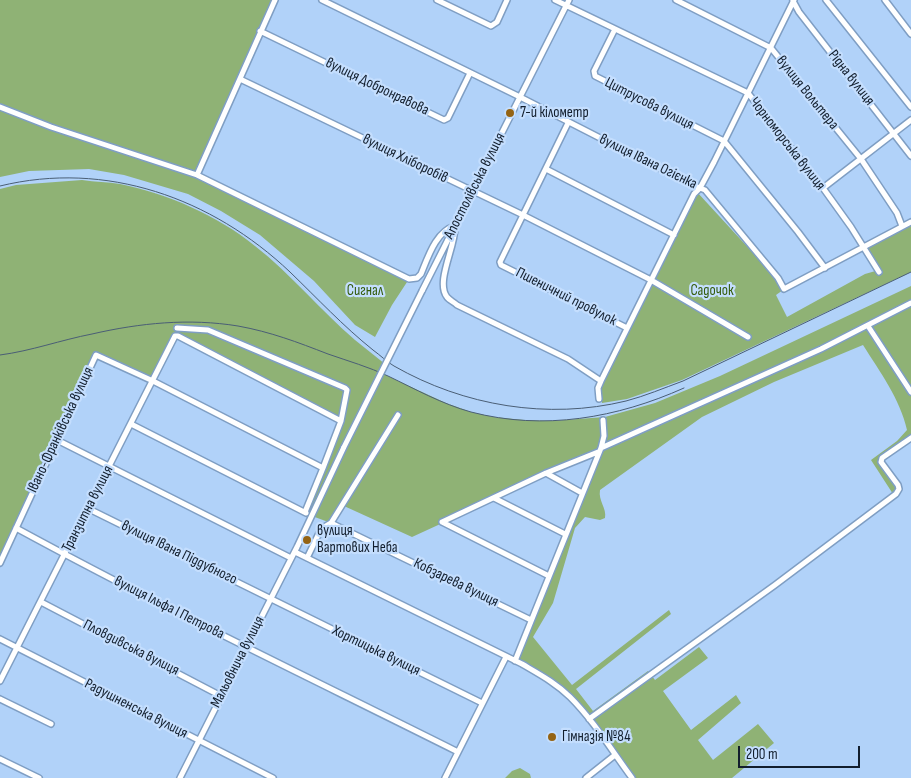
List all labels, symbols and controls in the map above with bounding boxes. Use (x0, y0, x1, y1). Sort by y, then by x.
street label: Рідна вулиця (824, 47, 878, 109)
street label: вулиця Вольтера (772, 53, 842, 133)
street label: вулиця Добронравова (322, 54, 432, 120)
street label: Цитрусова вулиця (602, 74, 696, 134)
street label: Чорноморська вулиця (745, 94, 829, 194)
place label: 7-й кілометр (520, 104, 589, 122)
marker: 7-й кілометр (504, 107, 516, 119)
street label: Апостолівська вулиця (440, 130, 510, 242)
street label: вулиця Хліборобів (359, 131, 451, 187)
street label: вулиця Івана Огієнка (596, 131, 700, 193)
street label: Пшеничний провулок (513, 264, 619, 330)
park label: Сигнал (347, 282, 383, 300)
park label: Садочок (690, 282, 734, 300)
street label: Івано-Франківська вулиця (24, 364, 98, 496)
street label: Транзитна вулиця (59, 463, 117, 555)
street label: вулиця Івана Піддубного (118, 517, 240, 589)
place label: вулиця Вартових Неба (317, 522, 398, 557)
marker: вулиця Вартових Неба (301, 534, 313, 546)
street label: Кобзарева вулиця (411, 555, 501, 611)
street label: вулиця Ільфа І Петрова (111, 572, 227, 644)
street label: Мальовнича вулиця (207, 613, 269, 711)
street label: Пловдивська вулиця (80, 616, 182, 680)
street label: Хортицька вулиця (329, 622, 423, 680)
street label: Радушненська вулиця (81, 675, 191, 743)
place label: Гімназія №84 (562, 728, 630, 746)
marker: Гімназія №84 (546, 731, 558, 743)
scale bar (741, 736, 864, 768)
text: 200 m (746, 745, 778, 764)

